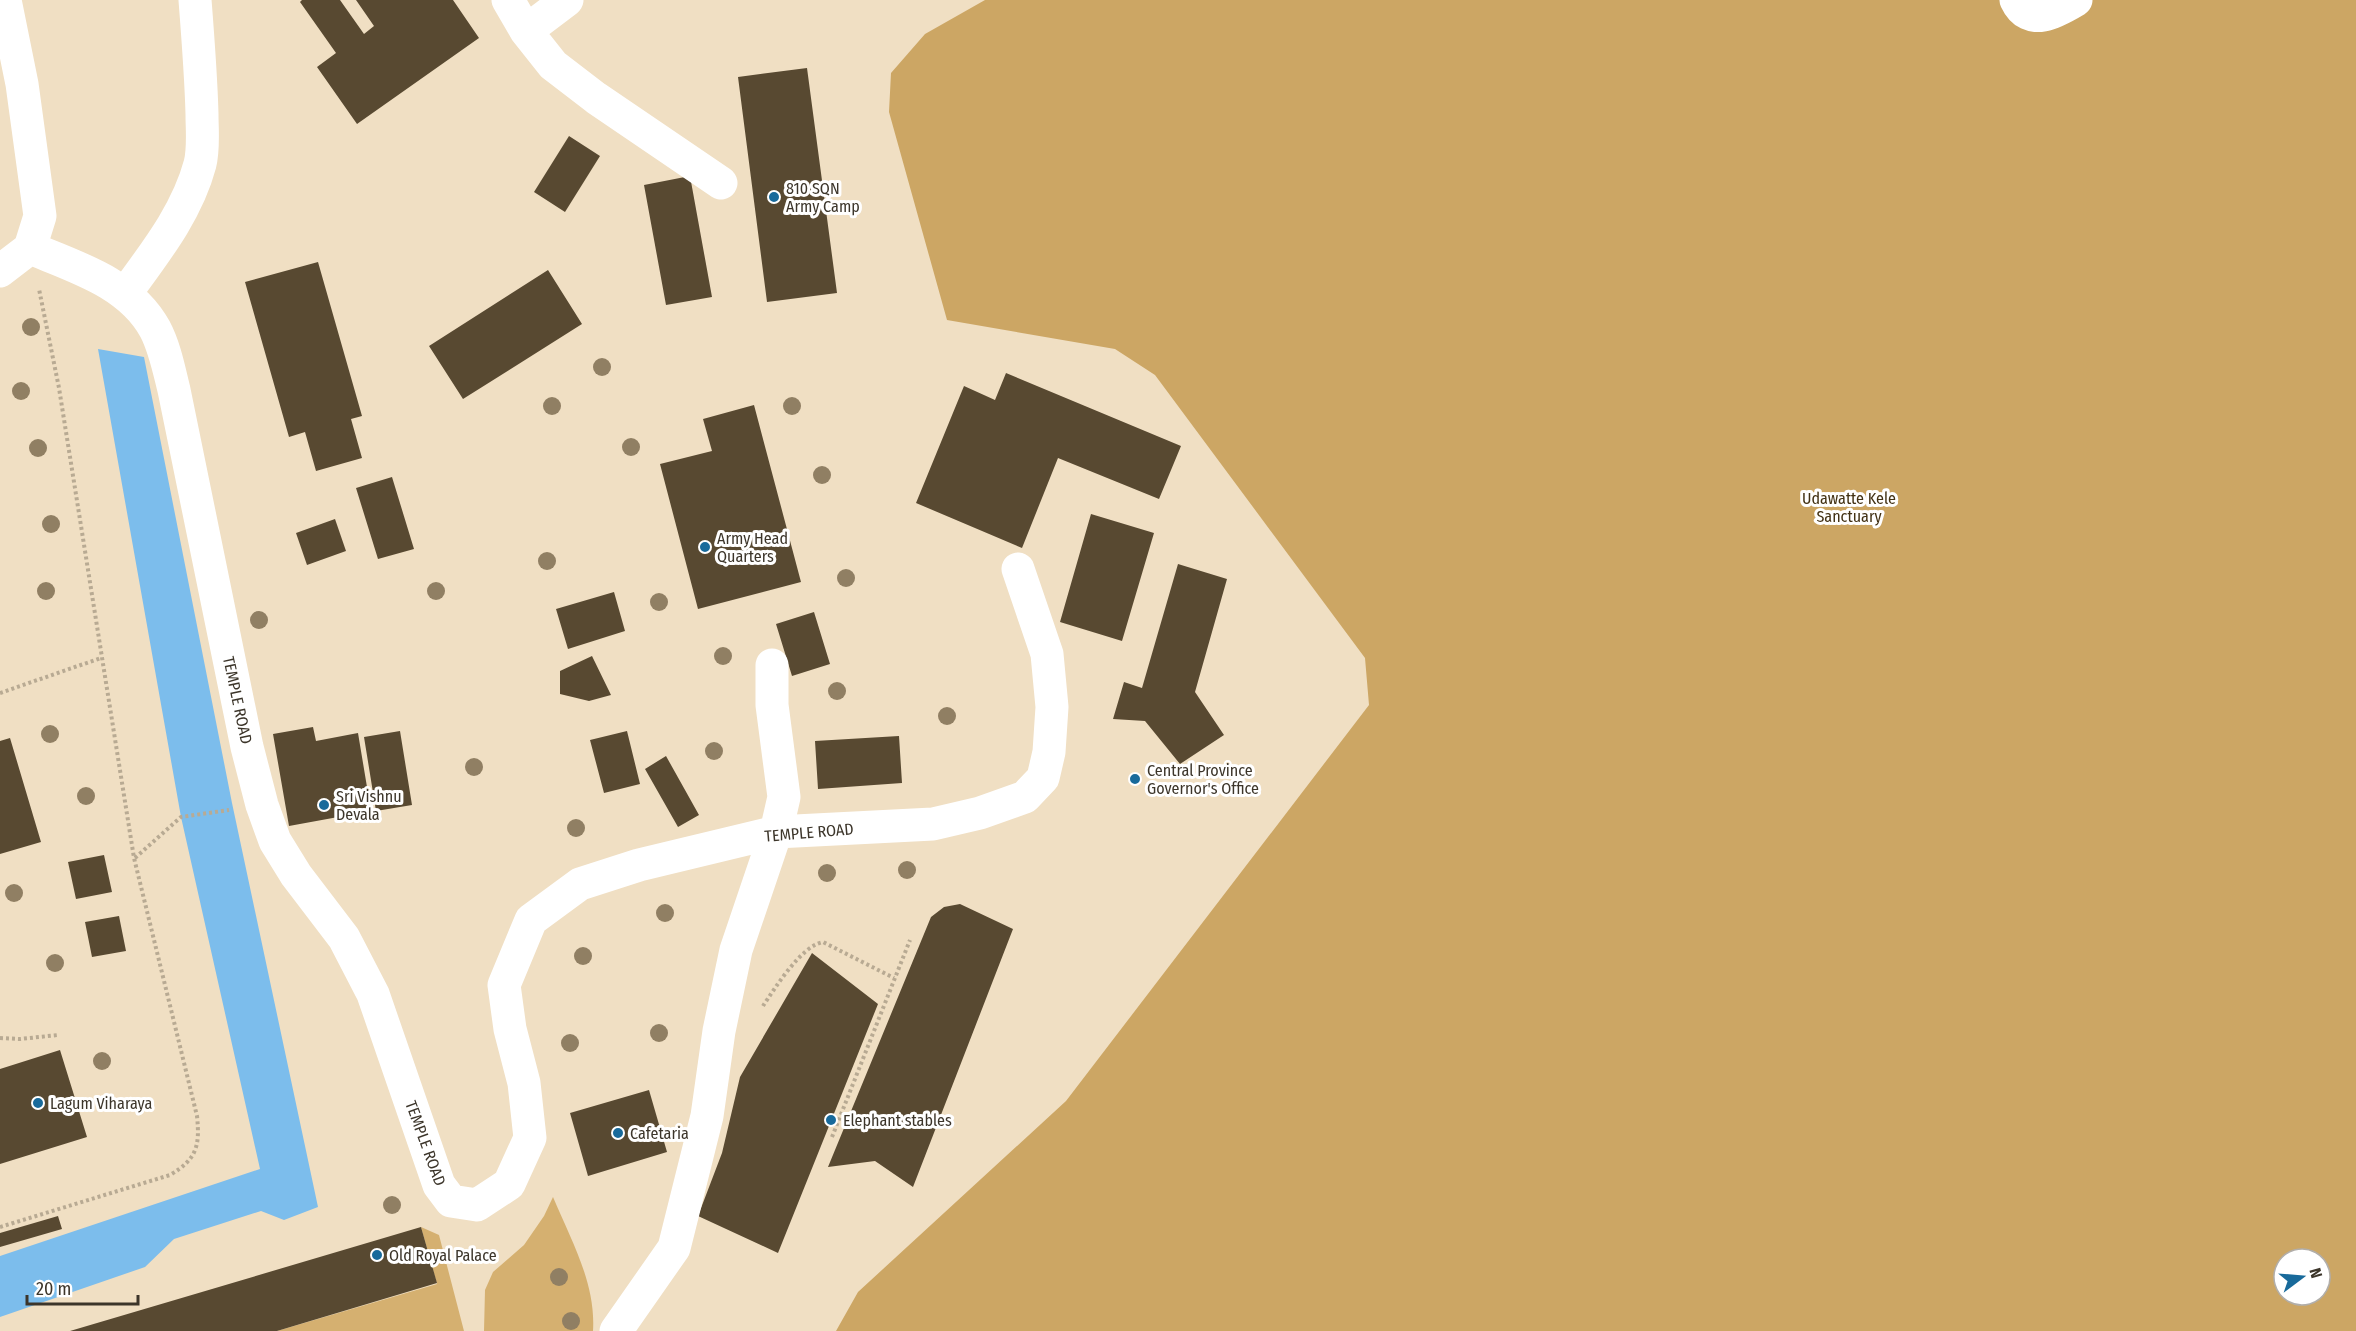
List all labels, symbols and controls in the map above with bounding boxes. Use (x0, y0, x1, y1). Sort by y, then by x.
place label: 810 SQN Army Camp (786, 179, 860, 216)
marker: 810 SQN Army Camp (767, 190, 781, 204)
park label: Udawatte Kele Sanctuary (1802, 489, 1896, 526)
place label: Army Head Quarters (717, 529, 788, 566)
marker: Army Head Quarters (698, 540, 712, 554)
street label: TEMPLE ROAD (219, 655, 256, 746)
place label: Central Province Governor's Office (1147, 761, 1259, 798)
marker: Central Province Governor's Office (1128, 772, 1142, 786)
place label: Sri Vishnu Devala (336, 787, 402, 824)
marker: Sri Vishnu Devala (317, 798, 331, 812)
street label: TEMPLE ROAD (764, 819, 854, 846)
place label: Lagum Viharaya (50, 1094, 152, 1113)
marker: Lagum Viharaya (31, 1096, 45, 1110)
street label: TEMPLE ROAD (401, 1098, 450, 1188)
place label: Elephant stables (843, 1111, 952, 1130)
marker: Elephant stables (824, 1113, 838, 1127)
place label: Cafetaria (630, 1124, 689, 1143)
marker: Cafetaria (611, 1126, 625, 1140)
place label: Old Royal Palace (389, 1246, 497, 1265)
north arrow (2272, 1247, 2332, 1307)
marker: Old Royal Palace (370, 1248, 384, 1262)
text: N (2305, 1266, 2326, 1280)
scale bar (27, 1268, 138, 1306)
text: 20 m (36, 1278, 71, 1300)

